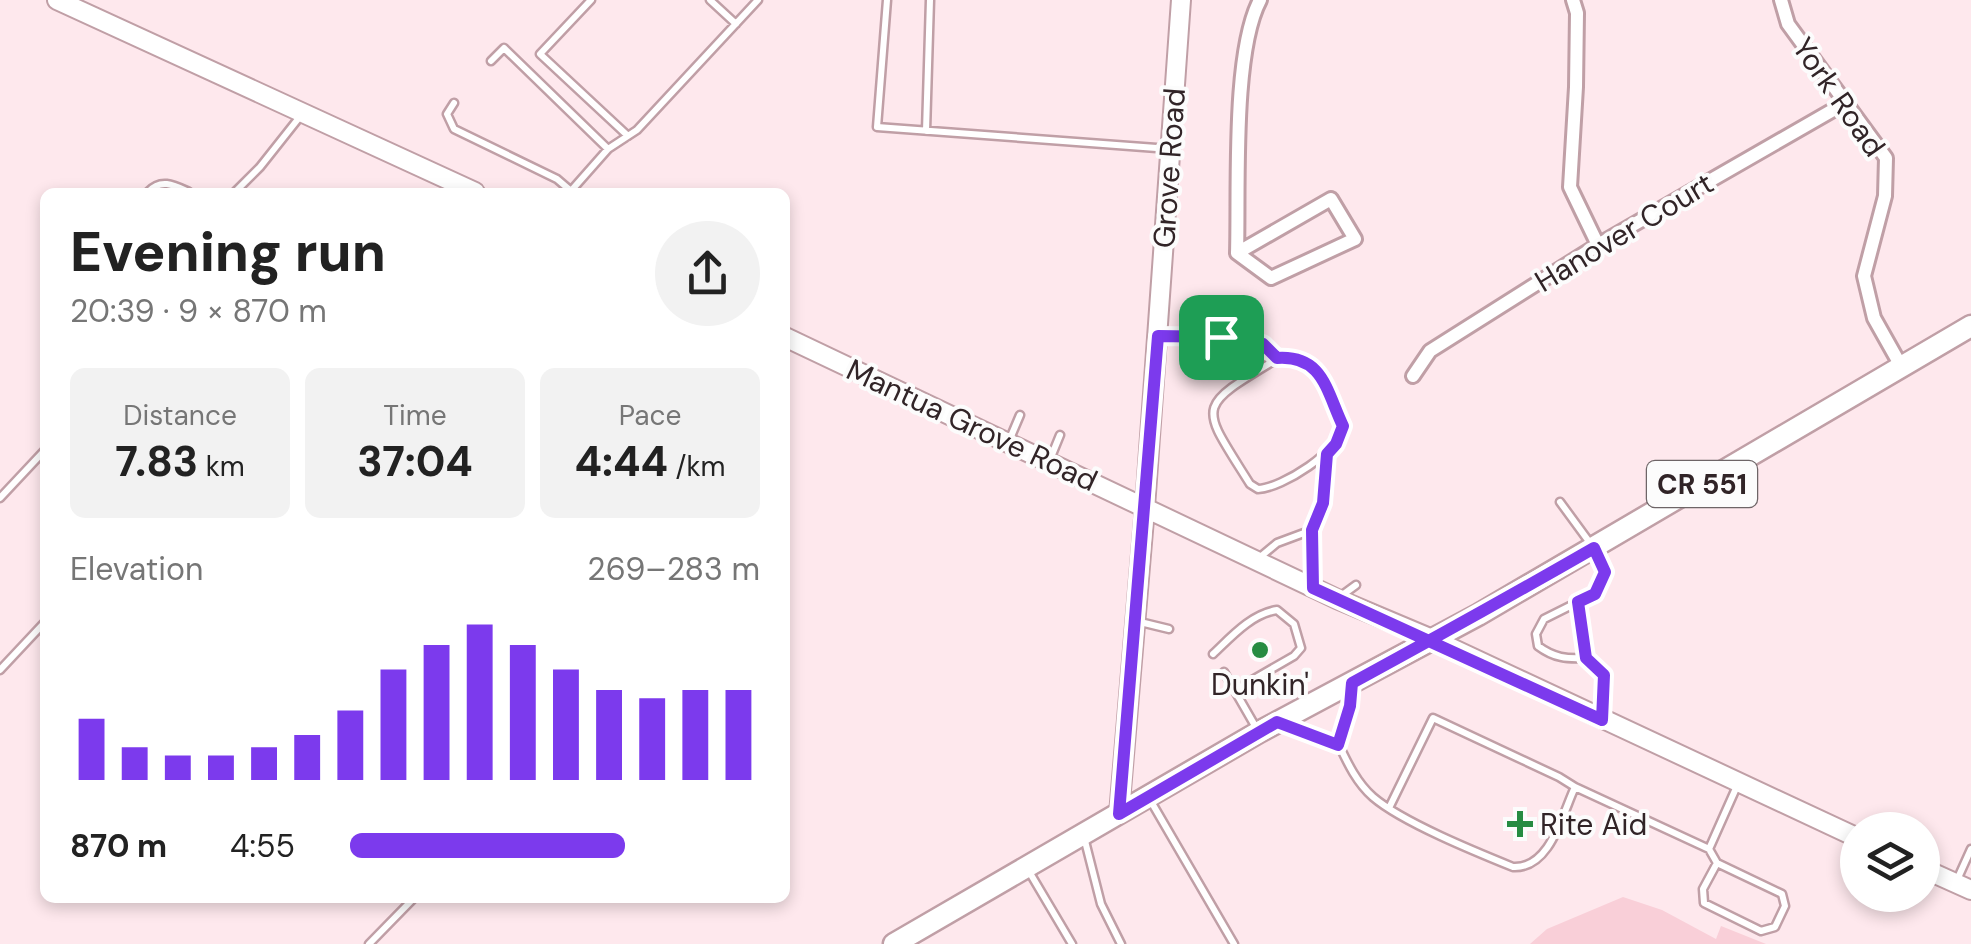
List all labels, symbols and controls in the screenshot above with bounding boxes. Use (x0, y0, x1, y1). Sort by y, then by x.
street label: York Road (1784, 30, 1894, 164)
street label: Grove Road (1144, 87, 1194, 249)
street label: Hanover Court (1528, 163, 1720, 301)
text: Evening run (70, 216, 386, 288)
button: share (655, 221, 760, 326)
text: 20:39 · 9 × 870 m (70, 290, 327, 332)
pin (1179, 295, 1264, 380)
icon: arrive (1194, 310, 1249, 365)
street label: Mantua Grove Road (840, 350, 1104, 500)
text: Distance (123, 397, 237, 434)
text: Time (383, 397, 447, 434)
text: Pace (619, 397, 681, 434)
text: 7.83 (115, 434, 198, 489)
text: 37:04 (357, 434, 473, 489)
text: 4:44 (575, 434, 668, 489)
text: km (198, 448, 245, 485)
text: /km (668, 448, 725, 485)
road number: CR 551 (1647, 461, 1757, 507)
text: Elevation (70, 548, 203, 590)
text: 269–283 m (587, 548, 760, 590)
marker: Dunkin' (1249, 639, 1271, 661)
place label: Dunkin' (1211, 665, 1309, 704)
place label: Rite Aid (1540, 805, 1647, 844)
map controls (1840, 812, 1940, 912)
button: layers (1840, 812, 1940, 912)
marker: Rite Aid (1509, 813, 1531, 835)
text: 870 m (70, 825, 167, 867)
text: 4:55 (230, 825, 295, 867)

